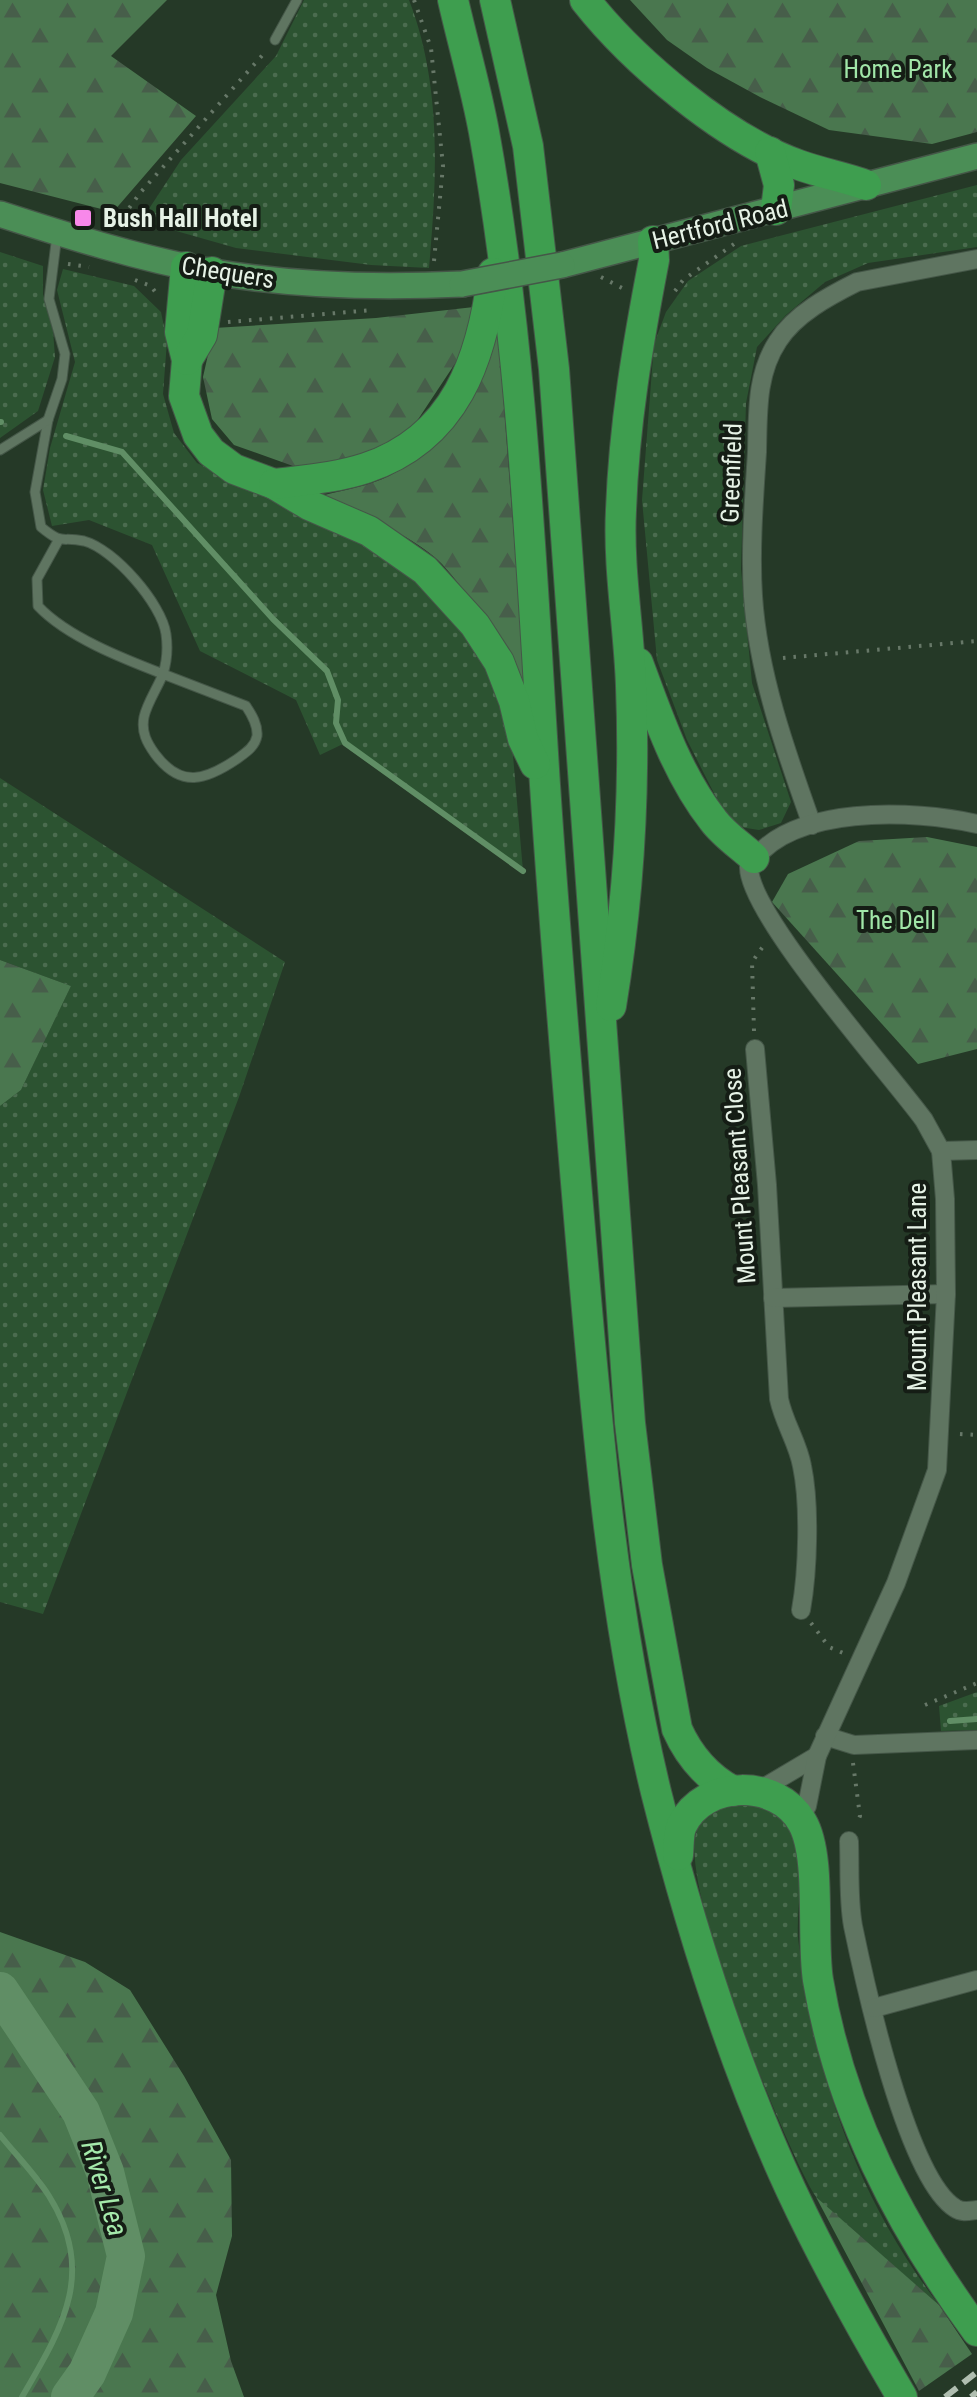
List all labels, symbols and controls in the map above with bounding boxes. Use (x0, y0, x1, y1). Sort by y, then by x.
park label: Home Park (844, 55, 953, 84)
street label: Hertford Road (649, 194, 791, 255)
place label: Bush Hall Hotel (103, 204, 258, 233)
marker: Bush Hall Hotel (72, 207, 94, 229)
street label: Chequers (180, 251, 276, 294)
street label: Greenfield (715, 423, 748, 523)
park label: The Dell (856, 906, 936, 935)
street label: Mount Pleasant Close (717, 1067, 762, 1285)
street label: Mount Pleasant Lane (903, 1183, 932, 1391)
water label: River Lea (74, 2136, 135, 2240)

